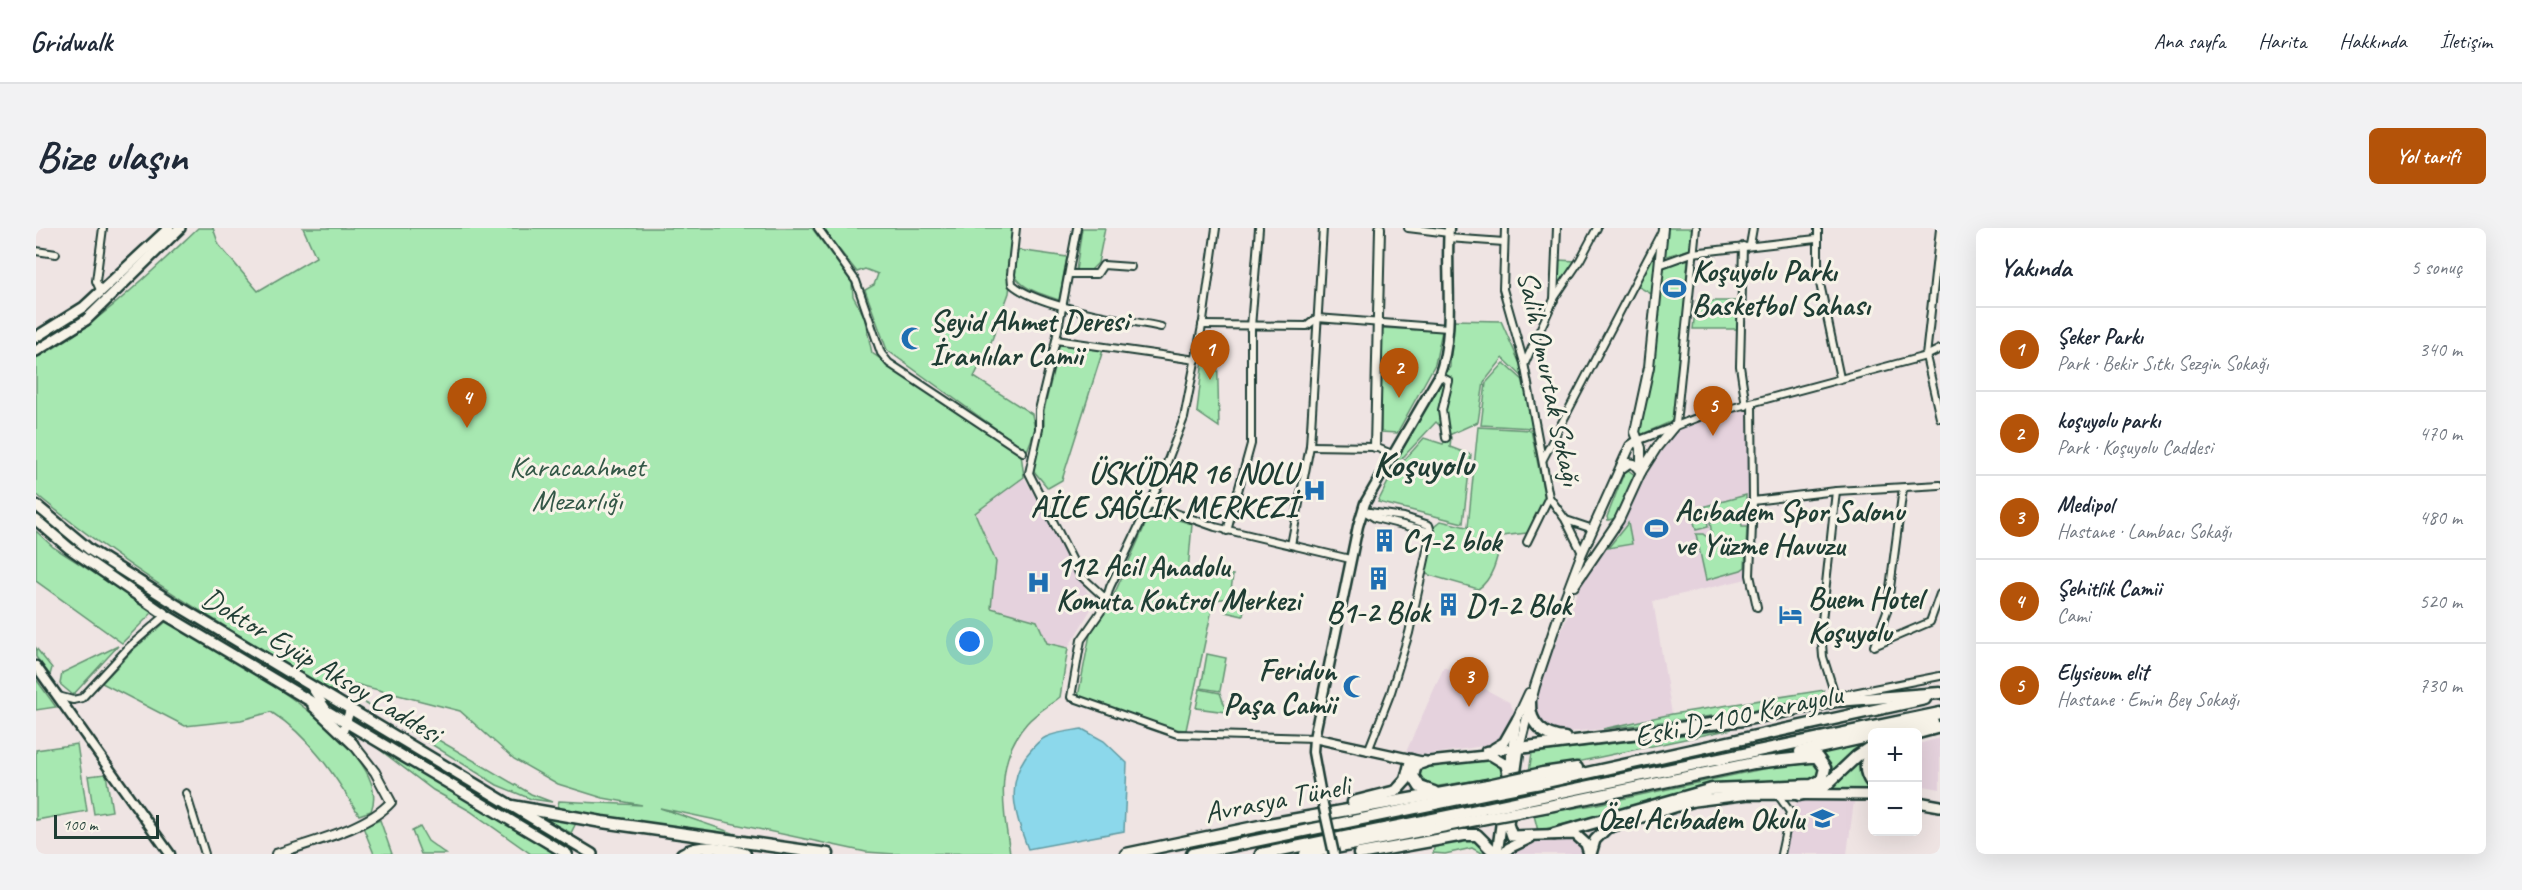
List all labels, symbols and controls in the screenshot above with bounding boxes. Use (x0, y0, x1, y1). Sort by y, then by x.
text: Gridwalk (30, 24, 112, 59)
text: Ana sayfa (2154, 28, 2225, 54)
text: Harita (2258, 28, 2306, 54)
text: Hakkında (2339, 28, 2407, 54)
text: İletişim (2440, 28, 2492, 54)
button: Yol tarifi (2369, 128, 2486, 184)
text: Bize ulaşın (36, 130, 187, 183)
text: Yakında (2000, 251, 2071, 284)
place label: Koşuyolu Parkı Basketbol Sahası (1692, 252, 1872, 324)
text: 5 sonuç (2411, 255, 2462, 280)
street label: Salih Omurtak Sokağı (1509, 267, 1592, 490)
sports icon: Koşuyolu Parkı Basketbol Sahası (1661, 275, 1687, 301)
place label: Seyid Ahmet Deresi İranlılar Camii (930, 302, 1132, 374)
text: Şeker Parkı (2057, 323, 2143, 351)
mosque icon: Seyid Ahmet Deresi İranlılar Camii (899, 325, 925, 351)
pin: 1 (1190, 330, 1230, 380)
text: 1 (2015, 337, 2024, 362)
text: 340 m (2419, 337, 2462, 362)
pin: 2 (1380, 348, 1418, 398)
text: Park · Bekir Sıtkı Sezgin Sokağı (2057, 351, 2269, 376)
pin: 4 (448, 378, 486, 428)
pin: 5 (1694, 386, 1732, 436)
text: koşuyolu parkı (2057, 407, 2160, 435)
text: 2 (2015, 421, 2024, 446)
text: 470 m (2419, 421, 2462, 446)
text: Park · Koşuyolu Caddesi (2057, 435, 2213, 460)
district label: Koşuyolu (1373, 441, 1476, 487)
park label: Karacaahmet Mezarlığı (509, 447, 648, 519)
place label: ÜSKÜDAR 16 NOLU AİLE SAĞLIK MERKEZİ (1031, 454, 1304, 526)
hospital icon: ÜSKÜDAR 16 NOLU AİLE SAĞLIK MERKEZİ (1302, 477, 1328, 503)
text: Medipol (2057, 491, 2114, 519)
place label: Acıbadem Spor Salonu ve Yüzme Havuzu (1675, 492, 1907, 564)
text: 3 (2015, 505, 2024, 530)
text: 480 m (2419, 505, 2462, 530)
sports icon: Acıbadem Spor Salonu ve Yüzme Havuzu (1644, 515, 1670, 541)
text: Hastane · Lambacı Sokağı (2057, 519, 2231, 544)
place label: C1-2 blok (1402, 522, 1504, 560)
building icon: C1-2 blok (1371, 528, 1397, 554)
place label: 112 Acil Anadolu Komuta Kontrol Merkezi (1056, 547, 1304, 619)
building icon: B1-2 Blok (1365, 565, 1391, 591)
hospital icon: 112 Acil Anadolu Komuta Kontrol Merkezi (1025, 570, 1051, 596)
text: Şehitlik Camii (2057, 575, 2161, 603)
street label: Doktor Eyüp Aksoy Caddesi (195, 579, 452, 753)
place label: Buem Hotel Koşuyolu (1808, 579, 1928, 651)
place label: D1-2 Blok (1466, 586, 1574, 624)
text: 4 (2015, 589, 2024, 614)
text: 520 m (2419, 589, 2462, 614)
building icon: D1-2 Blok (1435, 592, 1461, 618)
place label: B1-2 Blok (1326, 593, 1432, 631)
hotel icon: Buem Hotel Koşuyolu (1777, 602, 1803, 628)
text: Cami (2057, 603, 2090, 628)
your location (955, 627, 984, 656)
place label: Feridun Paşa Camii (1223, 651, 1340, 723)
pin: 3 (1450, 658, 1488, 707)
text: Elysieum elit (2057, 659, 2148, 687)
text: 5 (2015, 673, 2024, 698)
text: 730 m (2419, 673, 2462, 698)
mosque icon: Feridun Paşa Camii (1341, 674, 1367, 700)
street label: Eski D-100 Karayolu (1631, 674, 1847, 756)
text: Hastane · Emin Bey Sokağı (2057, 687, 2239, 712)
map controls (1868, 728, 1922, 836)
button: + (1868, 728, 1922, 782)
street label: Avrasya Tüneli (1201, 766, 1356, 832)
button: − (1868, 782, 1922, 836)
place label: Özel Acıbadem Okulu (1598, 800, 1806, 838)
school or university icon: Özel Acıbadem Okulu (1809, 806, 1835, 832)
scale bar (54, 812, 159, 840)
text: 100 m (63, 815, 97, 835)

